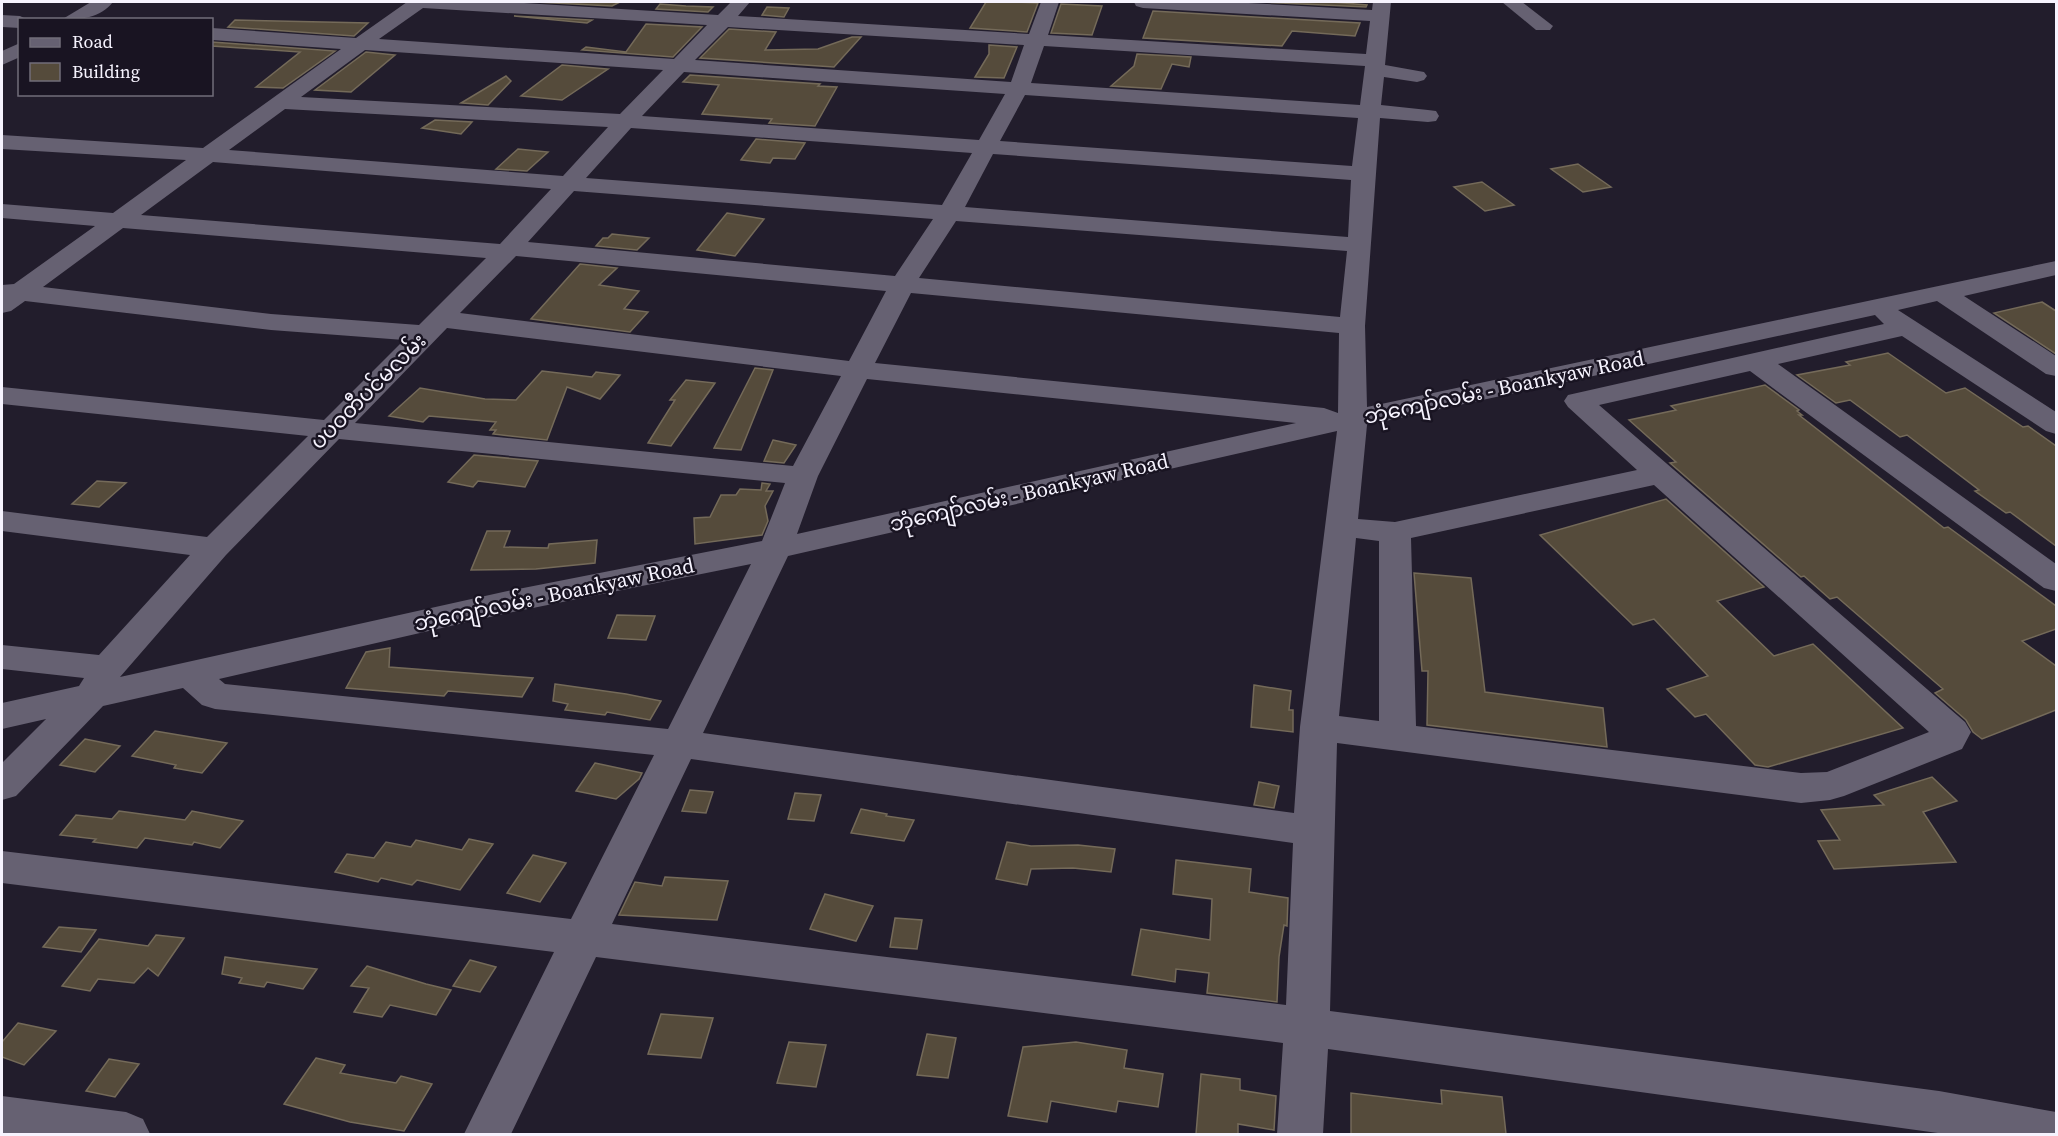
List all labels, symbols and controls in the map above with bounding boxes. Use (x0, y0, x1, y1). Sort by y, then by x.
legend (18, 18, 213, 96)
text: Road (72, 29, 113, 54)
text: Building (72, 59, 140, 84)
street label: ပပဝတီပင်မလမ်း (303, 326, 432, 455)
street label: ဘုံကျော်လမ်း - Boankyaw Road (1361, 342, 1647, 435)
street label: ဘုံကျော်လမ်း - Boankyaw Road (887, 445, 1172, 542)
street label: ဘုံကျော်လမ်း - Boankyaw Road (411, 549, 697, 642)

